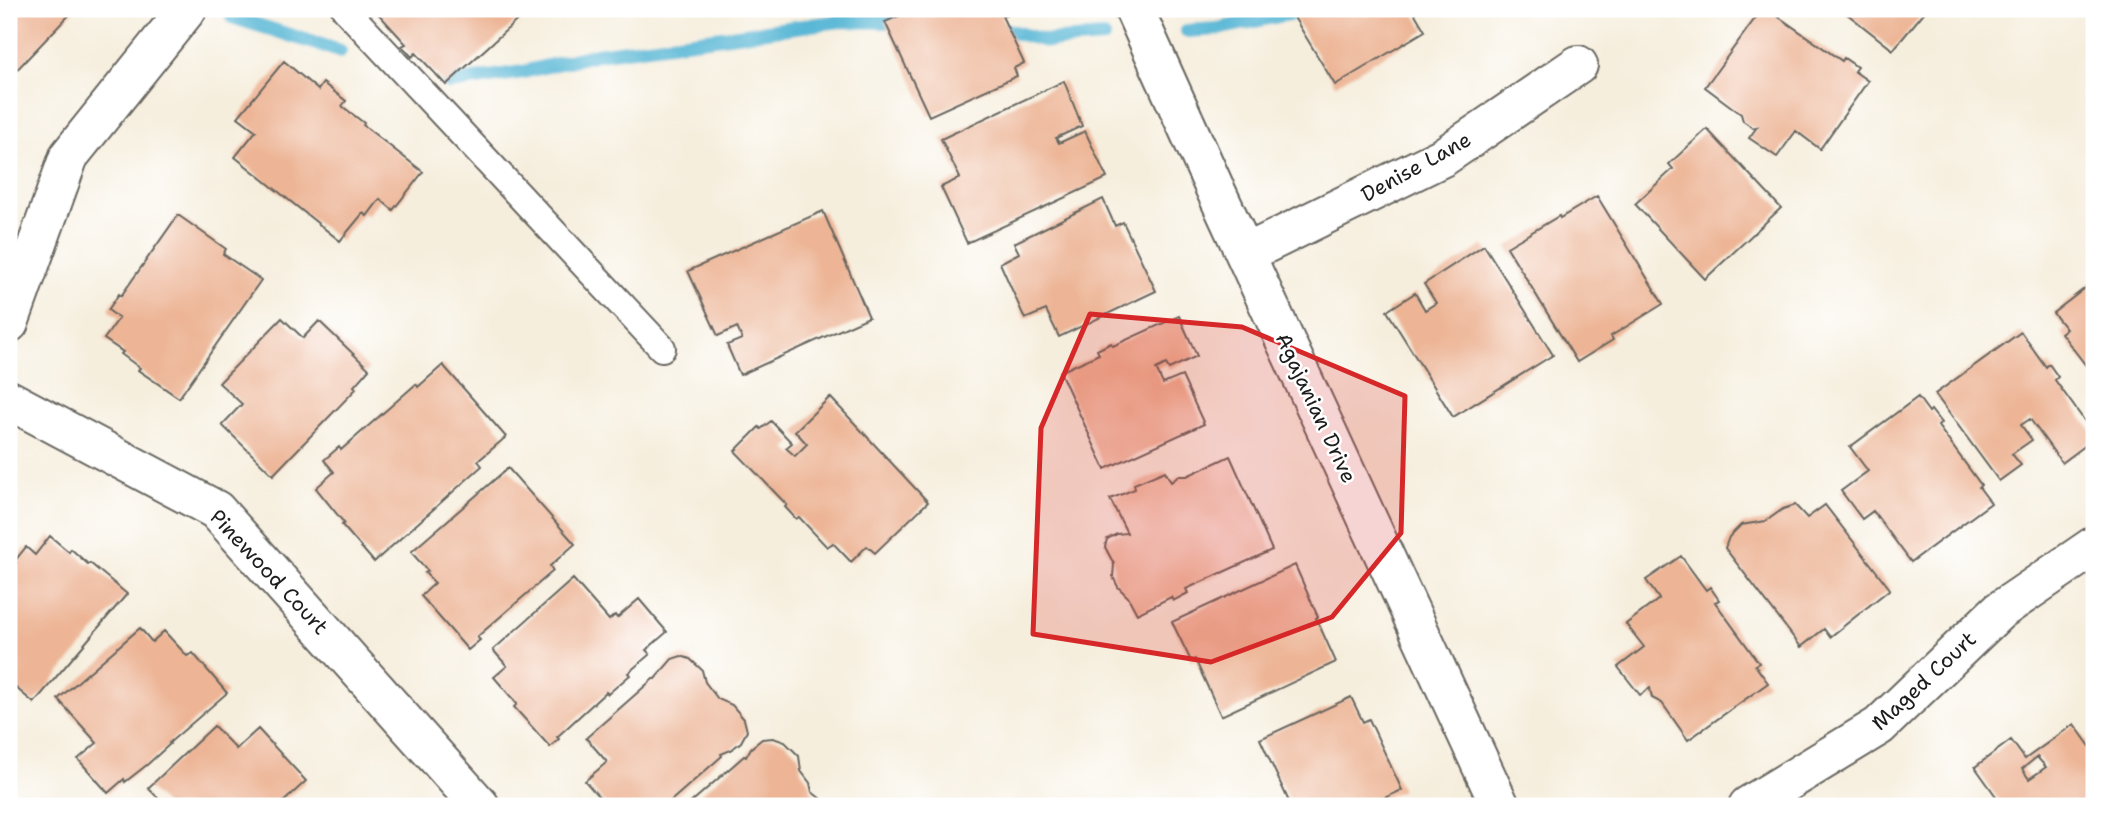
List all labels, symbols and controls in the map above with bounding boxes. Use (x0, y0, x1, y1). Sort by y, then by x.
street label: Denise Lane (1356, 125, 1476, 209)
street label: Agajanian Drive (1269, 328, 1363, 488)
street label: Pinewood Court (204, 503, 334, 641)
street label: Maged Court (1866, 625, 1982, 737)

